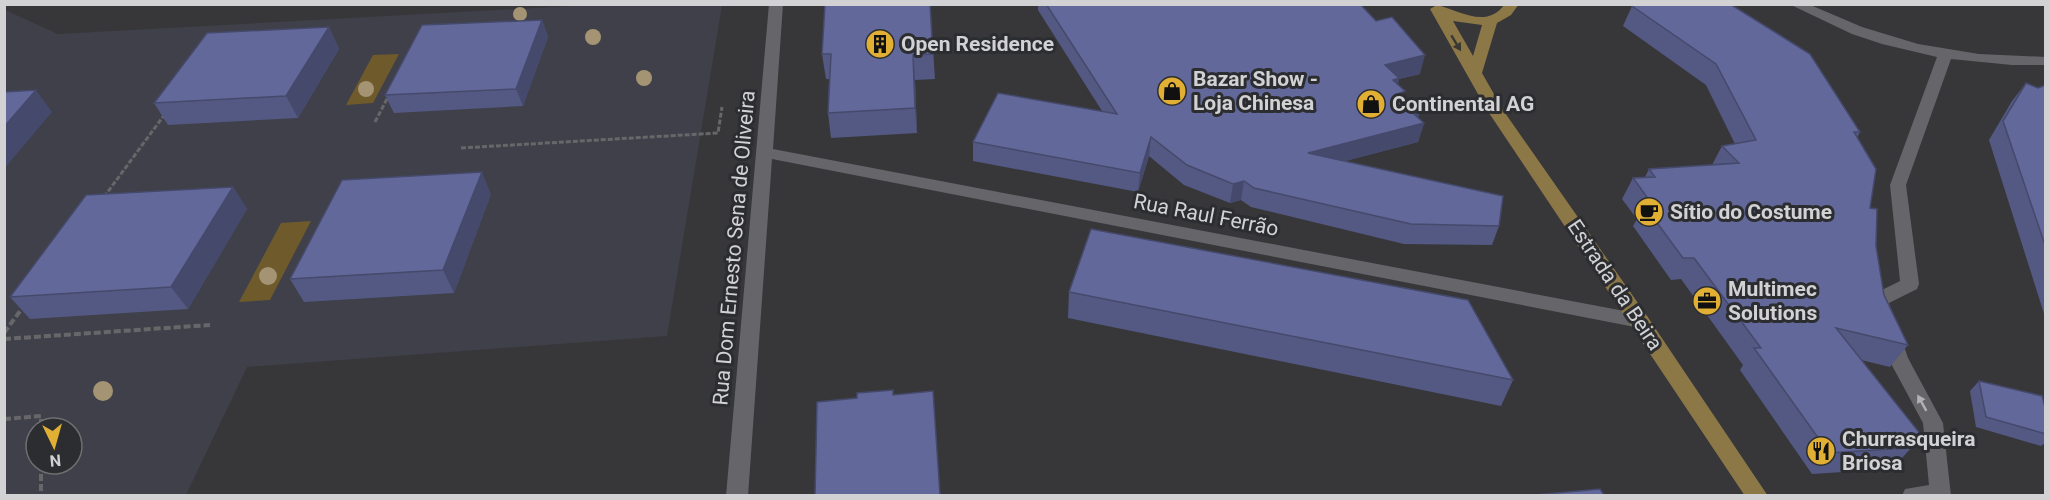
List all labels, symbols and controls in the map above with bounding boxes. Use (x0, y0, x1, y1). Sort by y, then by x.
building icon: Open Residence (864, 28, 896, 60)
place label: Open Residence (901, 32, 1054, 56)
one-way arrow (1451, 35, 1462, 51)
place label: Bazar Show - Loja Chinesa (1193, 67, 1318, 115)
shop icon: Bazar Show - Loja Chinesa (1156, 75, 1188, 107)
shop icon: Continental AG (1355, 88, 1387, 120)
street label: Rua Dom Ernesto Sena de Oliveira (708, 90, 760, 406)
place label: Continental AG (1392, 92, 1534, 116)
street label: Rua Raul Ferrão (1131, 189, 1281, 241)
cafe icon: Sítio do Costume (1633, 196, 1665, 228)
place label: Sítio do Costume (1670, 200, 1832, 224)
street label: Estrada da Beira (1563, 215, 1667, 355)
place label: Multimec Solutions (1728, 277, 1817, 325)
office icon: Multimec Solutions (1691, 285, 1723, 317)
one-way arrow (1917, 394, 1927, 411)
north arrow (24, 416, 84, 476)
place label: Churrasqueira Briosa (1842, 427, 1975, 475)
restaurant icon: Churrasqueira Briosa (1805, 435, 1837, 467)
text: N (49, 450, 62, 470)

